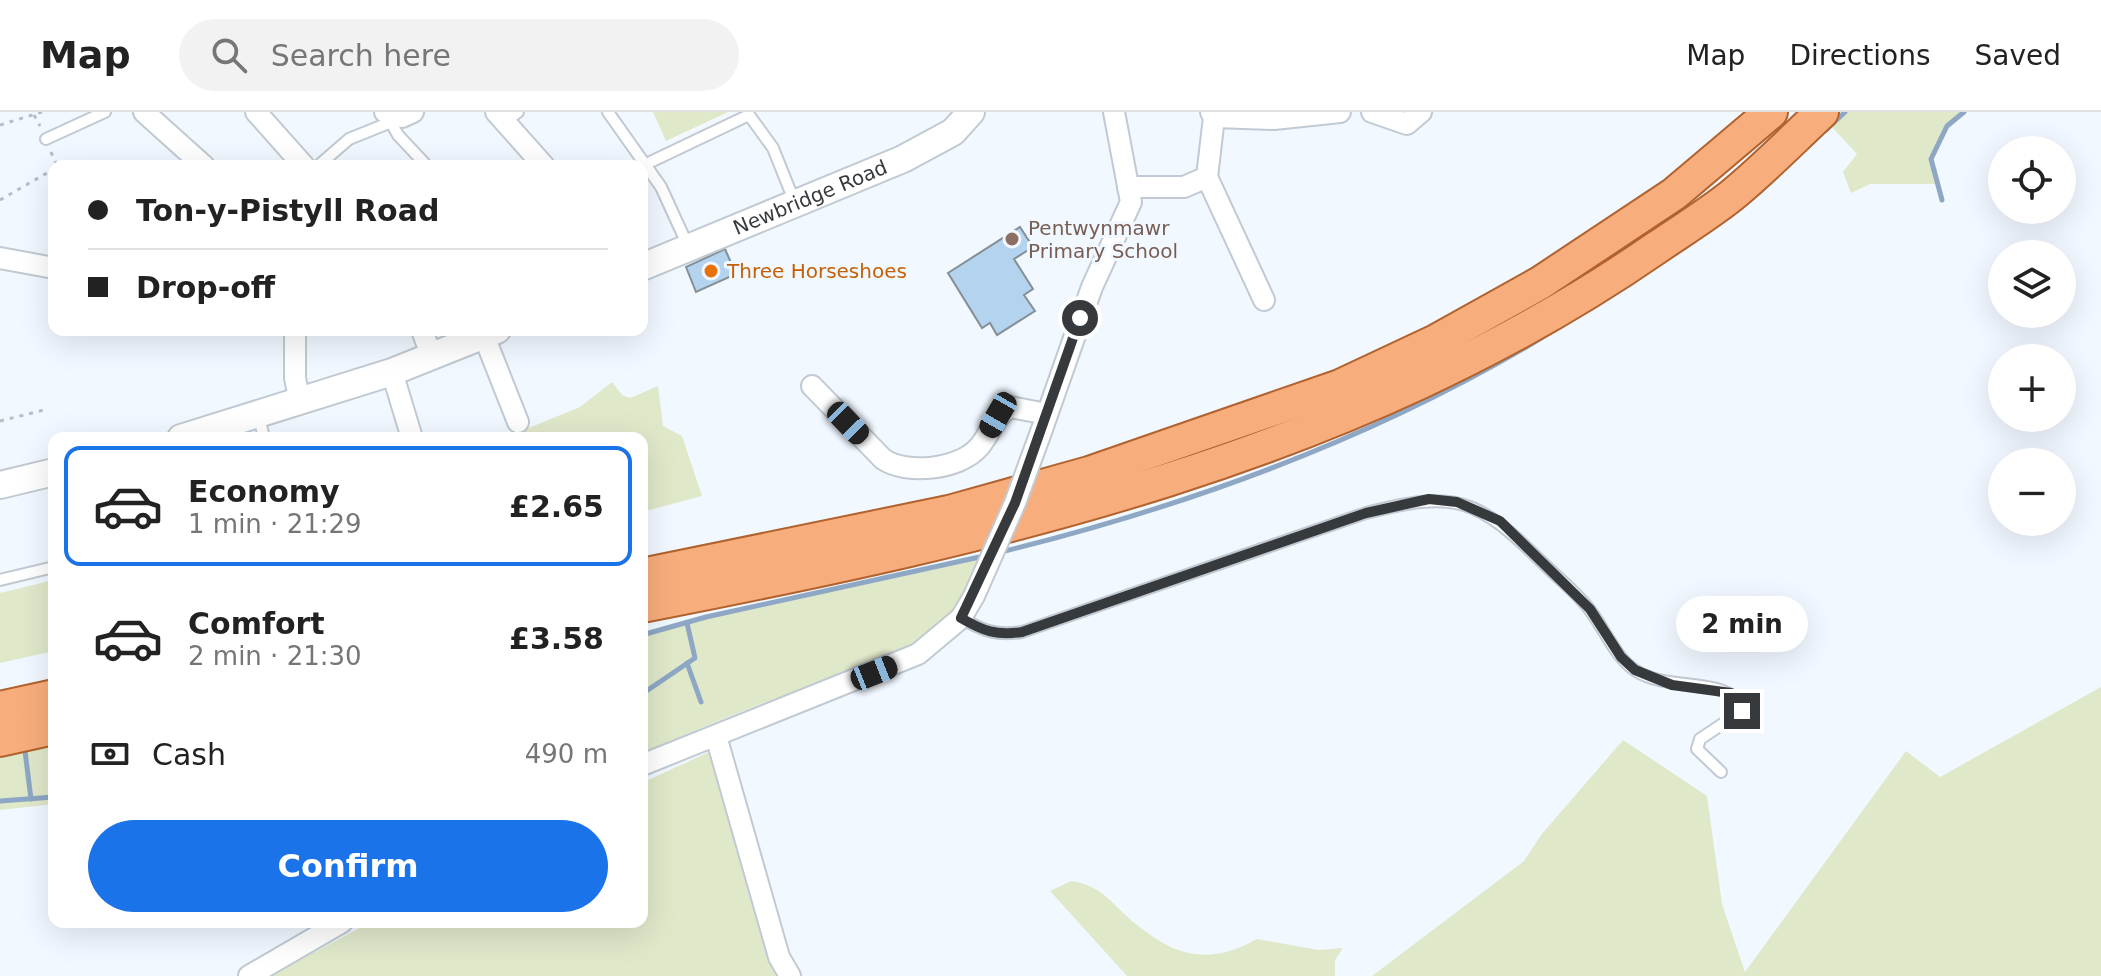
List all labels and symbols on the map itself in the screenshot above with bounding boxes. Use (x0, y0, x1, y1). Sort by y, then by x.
street label: Newbridge Road (730, 155, 891, 240)
place label: Pentwynmawr Primary School (1028, 216, 1178, 263)
marker: Pentwynmawr Primary School (1003, 230, 1021, 248)
place label: Three Horseshoes (726, 259, 907, 283)
marker: Three Horseshoes (702, 262, 720, 280)
route start (1062, 300, 1098, 336)
car (976, 388, 1020, 442)
car (823, 397, 873, 449)
callout: 2 min (1676, 595, 1808, 651)
car (847, 653, 901, 693)
route end (1724, 693, 1760, 729)

